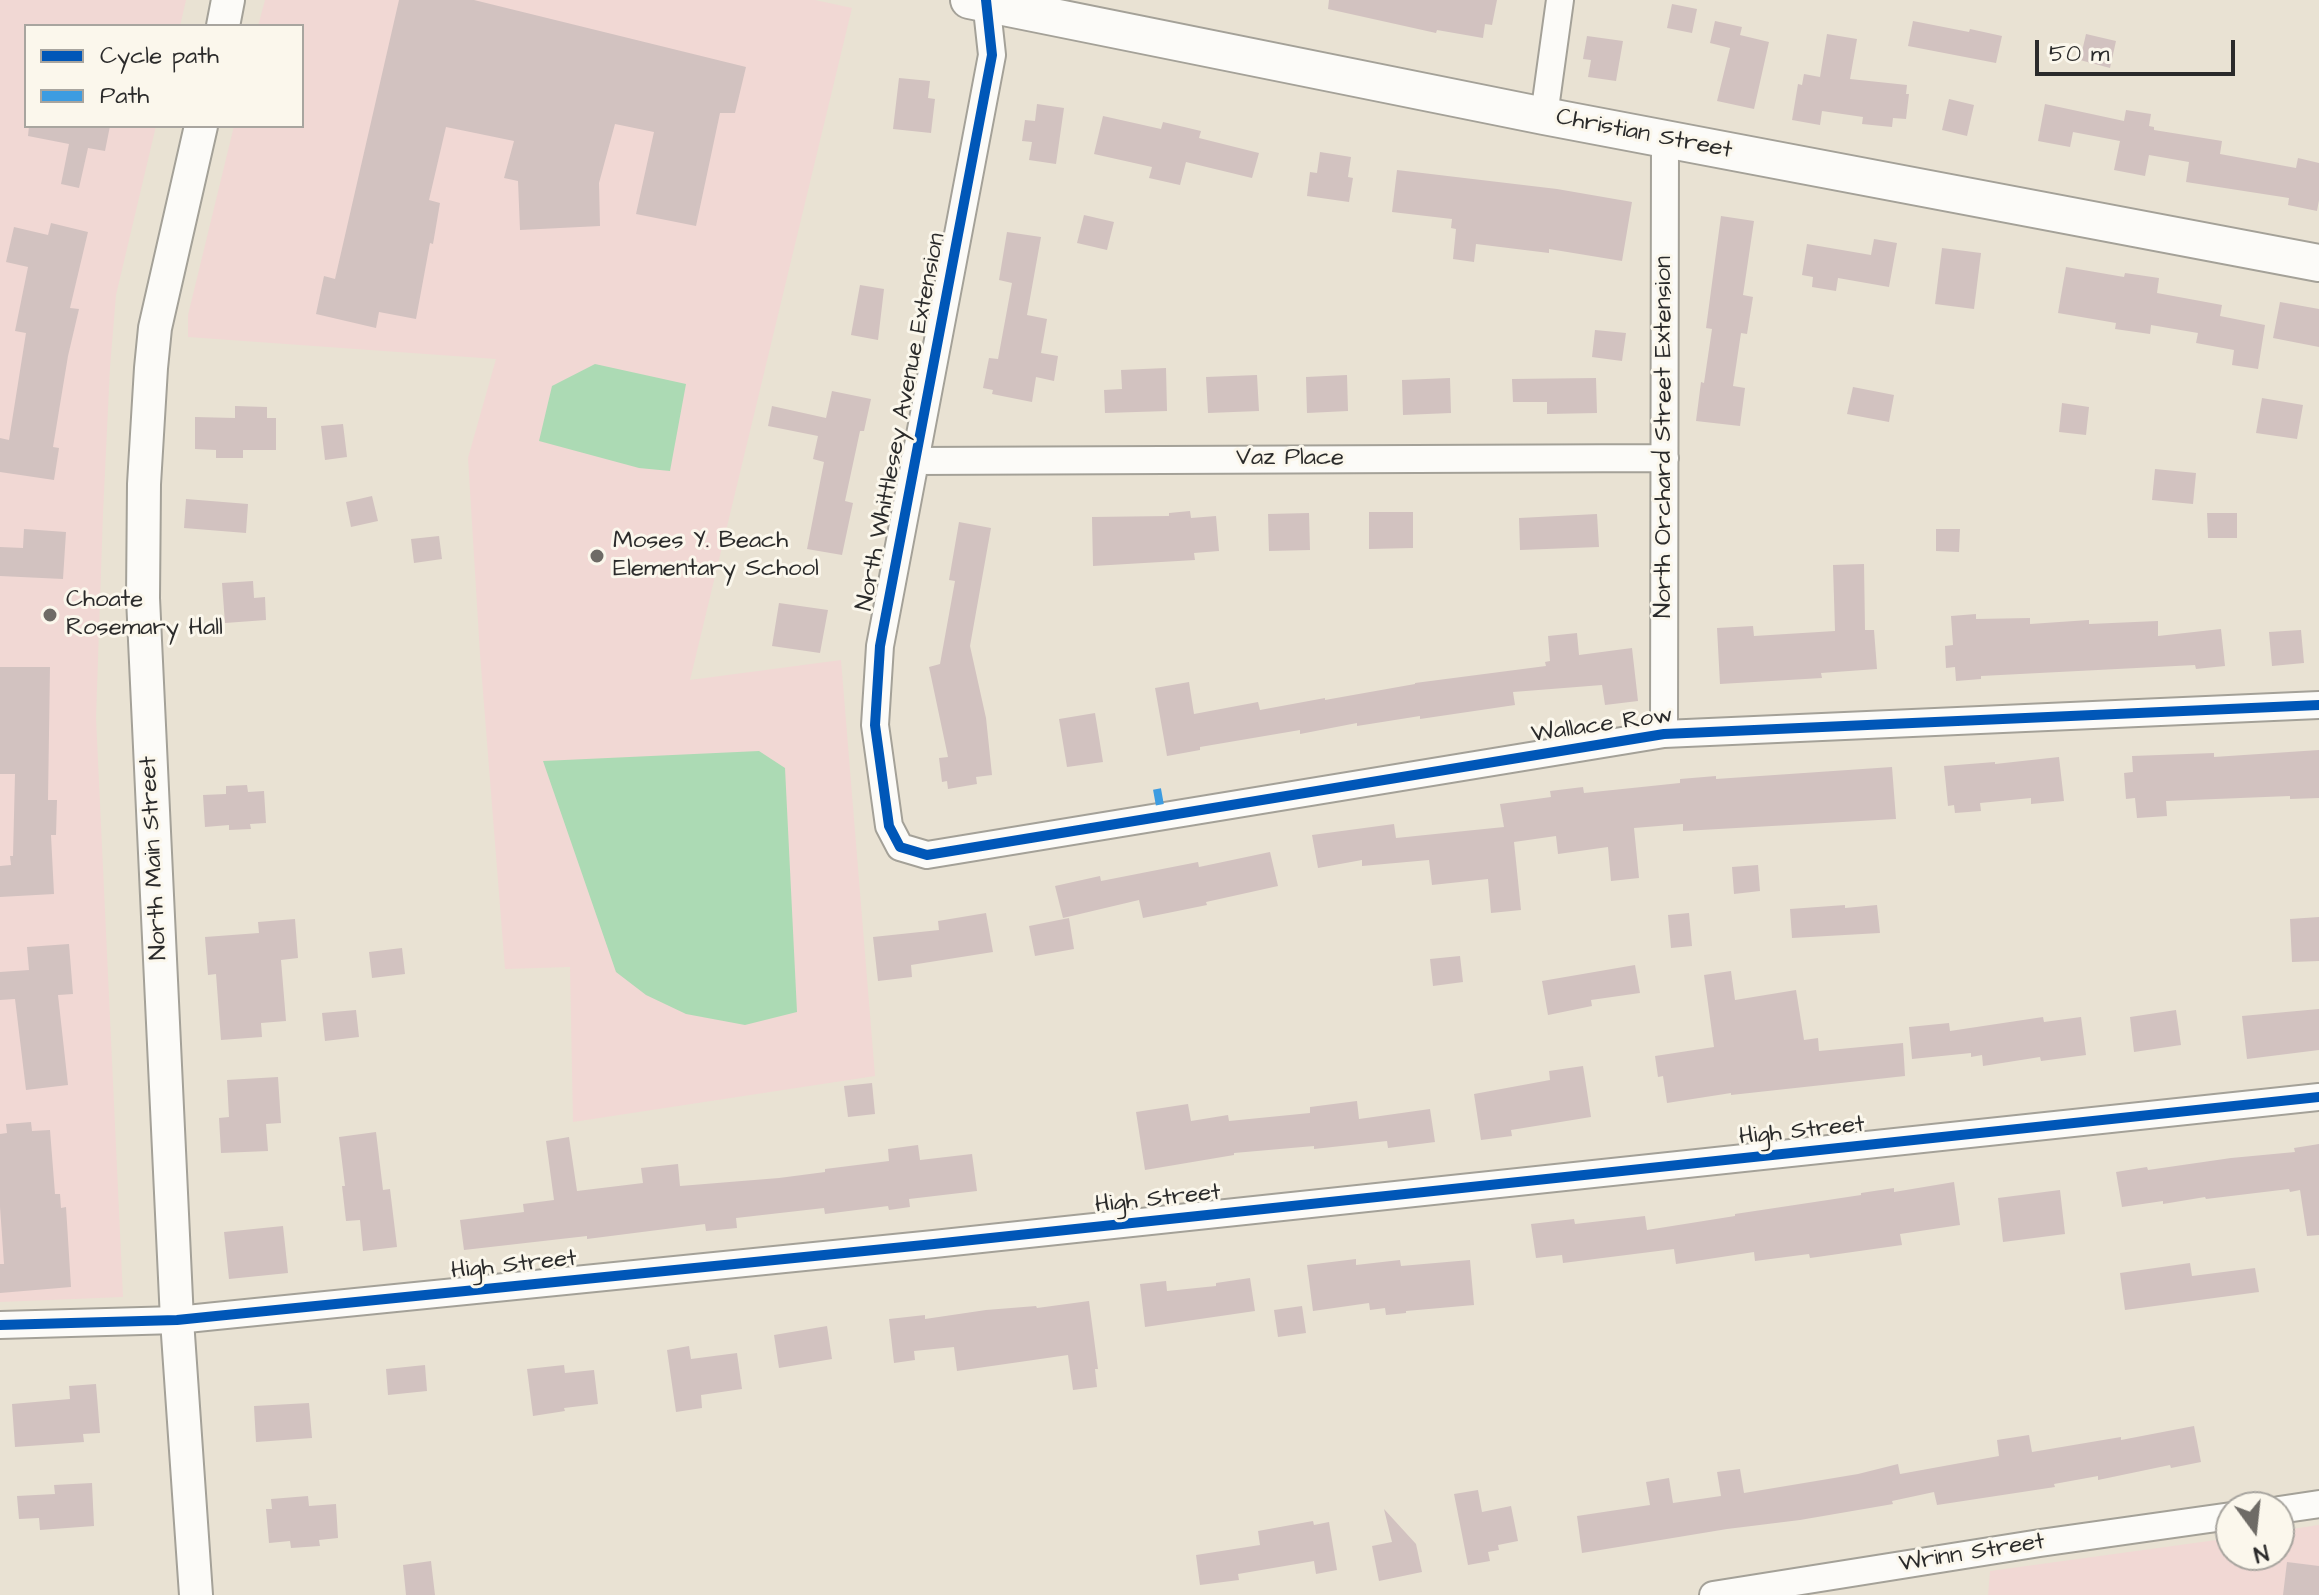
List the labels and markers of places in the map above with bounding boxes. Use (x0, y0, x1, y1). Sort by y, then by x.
place label: Moses Y. Beach Elementary School (613, 528, 819, 584)
marker: Moses Y. Beach Elementary School (588, 547, 606, 565)
place label: Choate Rosemary Hall (66, 587, 223, 643)
marker: Choate Rosemary Hall (41, 606, 59, 624)

